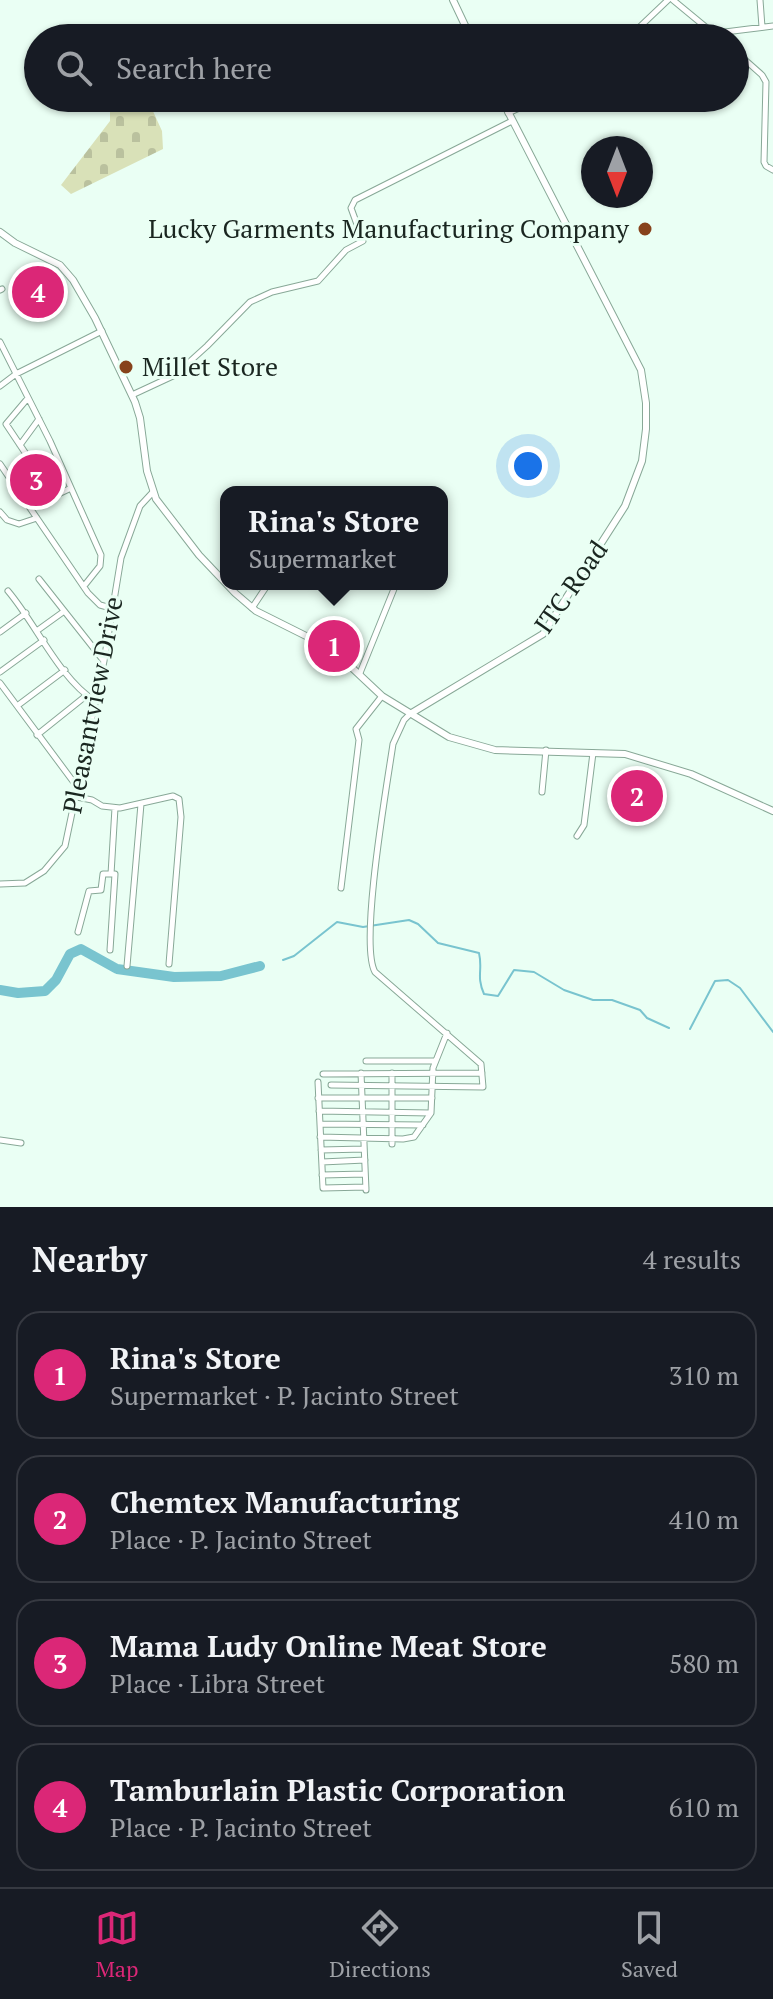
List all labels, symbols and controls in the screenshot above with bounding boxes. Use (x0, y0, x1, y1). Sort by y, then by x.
search box (24, 24, 749, 112)
icon: search (52, 46, 96, 90)
text: Search here (116, 48, 272, 88)
north arrow (581, 136, 653, 208)
place label: Lucky Garments Manufacturing Company (148, 211, 630, 245)
marker: Lucky Garments Manufacturing Company (636, 220, 654, 238)
pin: 4 (12, 262, 64, 322)
place label: Millet Store (142, 349, 278, 383)
marker: Millet Store (117, 358, 135, 376)
your location (508, 446, 548, 486)
pin: 3 (10, 450, 62, 510)
popup (220, 486, 448, 590)
text: Rina's Store (249, 501, 419, 541)
street label: ITC Road (526, 533, 614, 639)
text: Supermarket (249, 541, 397, 575)
street label: Pleasantview Drive (54, 593, 130, 816)
pin: 1 (308, 616, 360, 676)
pin: 2 (611, 766, 663, 826)
text: Nearby (32, 1237, 147, 1282)
text: 4 results (643, 1242, 741, 1276)
text: Rina's Store (110, 1338, 281, 1378)
text: 1 (53, 1358, 67, 1392)
text: 310 m (669, 1358, 739, 1392)
text: Supermarket · P. Jacinto Street (110, 1378, 459, 1412)
text: Chemtex Manufacturing (110, 1482, 459, 1522)
text: 2 (53, 1502, 67, 1536)
text: 410 m (669, 1502, 739, 1536)
text: Place · P. Jacinto Street (110, 1522, 372, 1556)
text: Mama Ludy Online Meat Store (110, 1626, 547, 1666)
text: 3 (53, 1646, 67, 1680)
text: 580 m (669, 1646, 739, 1680)
text: Place · Libra Street (110, 1666, 325, 1700)
text: Tamburlain Plastic Corporation (110, 1770, 565, 1810)
text: 4 (53, 1790, 67, 1824)
text: 610 m (669, 1790, 739, 1824)
text: Place · P. Jacinto Street (110, 1810, 372, 1844)
tab: Map (95, 1906, 139, 1983)
tab: Directions (329, 1906, 431, 1983)
tab: Saved (621, 1906, 678, 1983)

